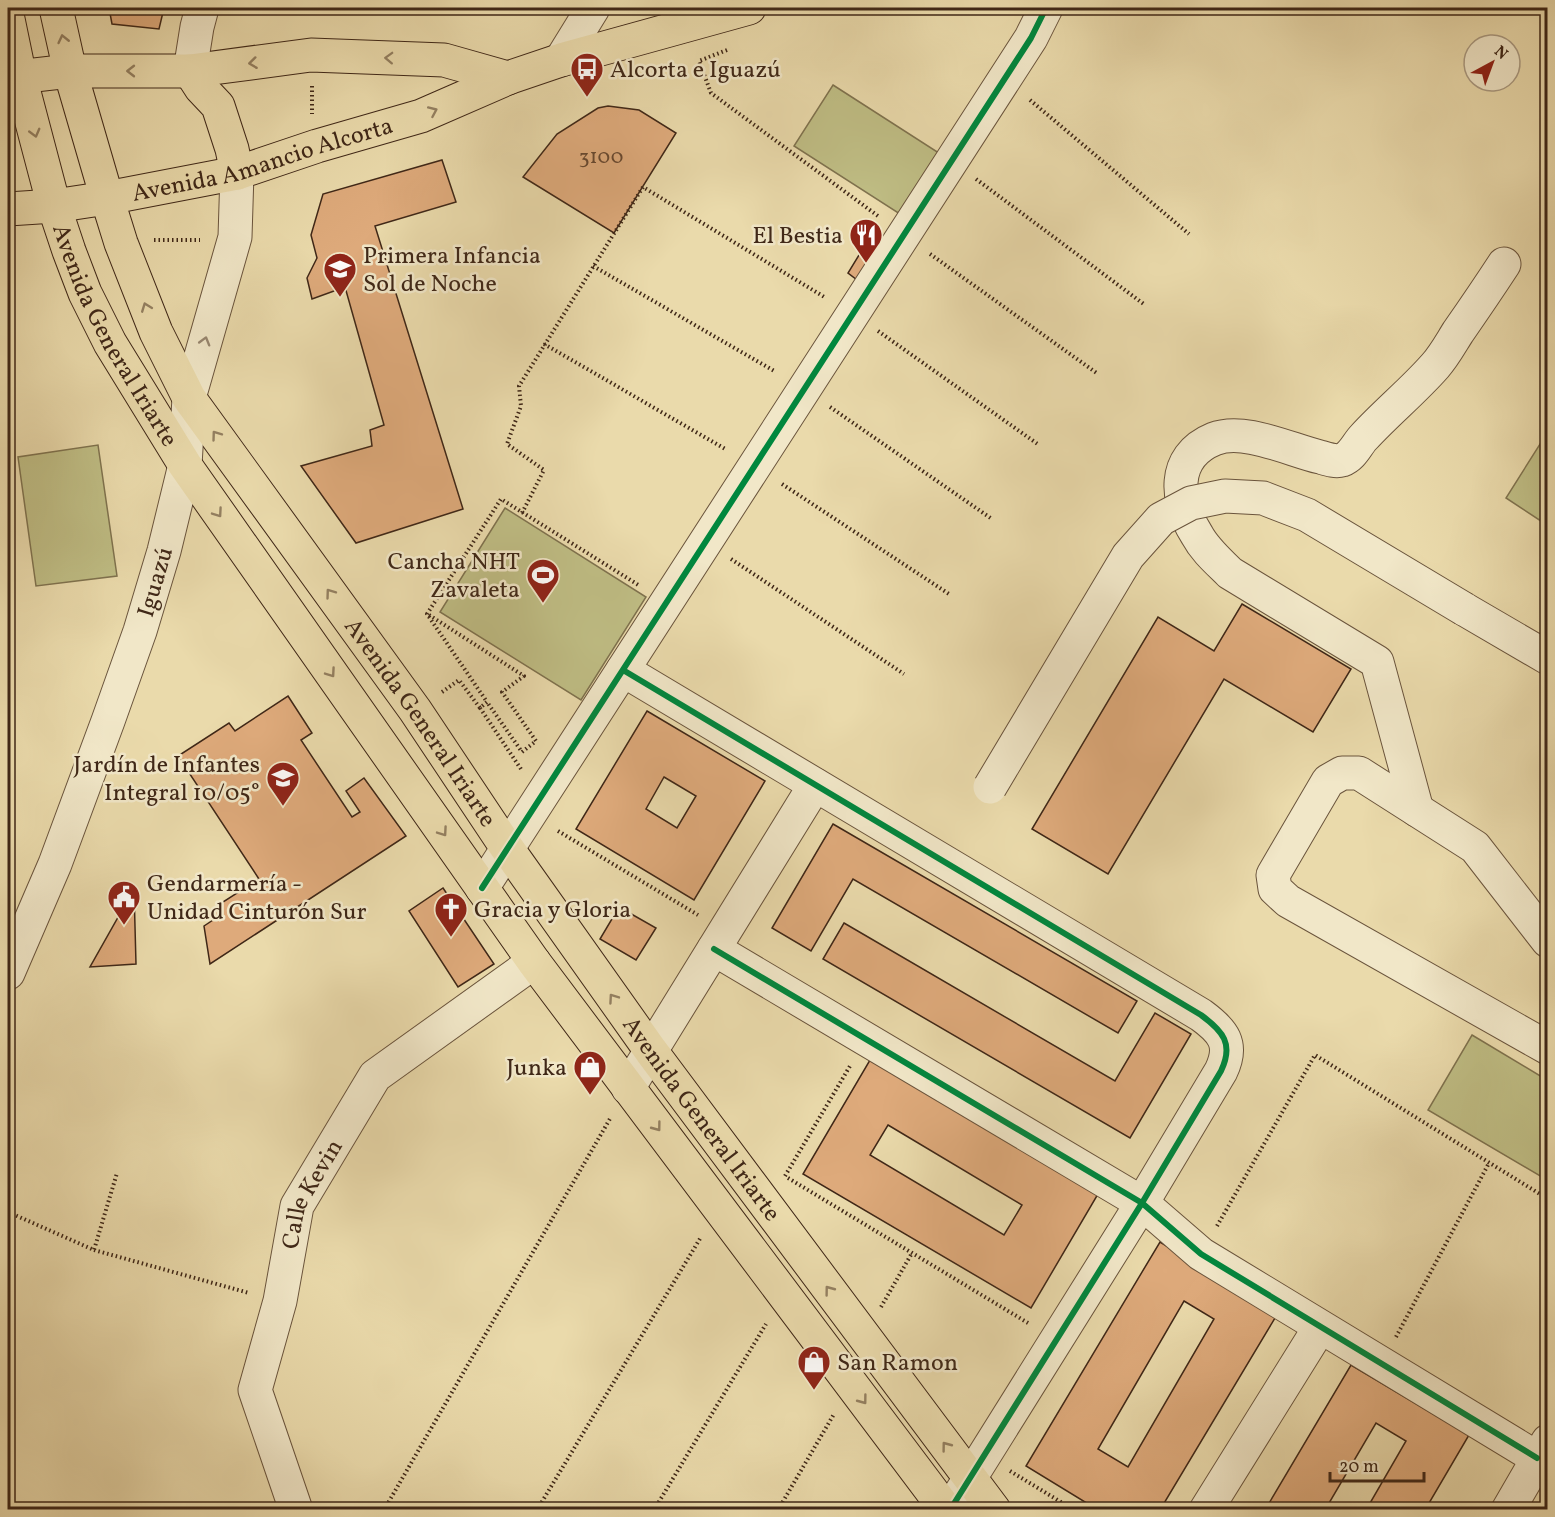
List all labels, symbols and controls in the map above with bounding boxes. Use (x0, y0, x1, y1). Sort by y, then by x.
north arrow (1462, 33, 1522, 93)
one-way arrow (57, 35, 70, 45)
text: N (1489, 41, 1512, 66)
one-way arrow (385, 51, 394, 64)
bus stop icon: Alcorta e Iguazú (569, 51, 605, 98)
place label: Alcorta e Iguazú (610, 54, 781, 88)
one-way arrow (248, 56, 258, 68)
one-way arrow (127, 65, 136, 77)
one-way arrow (426, 106, 437, 118)
street label: Avenida Amancio Alcorta (129, 110, 397, 212)
one-way arrow (28, 127, 40, 138)
house number: 3100 (579, 143, 623, 172)
restaurant icon: El Bestia (848, 217, 884, 264)
street label: Avenida General Iriarte (42, 220, 185, 454)
place label: El Bestia (752, 220, 843, 254)
place label: Primera Infancia Sol de Noche (363, 240, 541, 302)
school or university icon: Primera Infancia Sol de Noche (322, 251, 358, 298)
one-way arrow (141, 302, 153, 313)
one-way arrow (198, 337, 210, 347)
one-way arrow (212, 431, 223, 442)
one-way arrow (211, 506, 222, 517)
street label: Iguazú (130, 543, 183, 622)
place label: Cancha NHT Zavaleta (388, 546, 520, 608)
sports icon: Cancha NHT Zavaleta (525, 557, 561, 604)
one-way arrow (327, 589, 338, 600)
street label: Avenida General Iriarte (335, 612, 503, 835)
one-way arrow (324, 666, 335, 677)
place label: Jardín de Infantes Integral 10/05° (73, 749, 260, 811)
school or university icon: Jardín de Infantes Integral 10/05° (265, 760, 301, 807)
one-way arrow (436, 825, 447, 836)
place label: Gendarmería - Unidad Cinturón Sur (147, 868, 367, 930)
public building icon: Gendarmería - Unidad Cinturón Sur (106, 879, 142, 926)
church icon: Gracia y Gloria (433, 891, 469, 938)
place label: Gracia y Gloria (474, 894, 631, 928)
one-way arrow (609, 994, 620, 1005)
street label: Avenida General Iriarte (613, 1011, 788, 1229)
shop icon: Junka (572, 1049, 608, 1096)
place label: Junka (506, 1052, 567, 1086)
one-way arrow (650, 1120, 661, 1131)
street label: Calle Kevin (275, 1133, 352, 1252)
one-way arrow (826, 1286, 837, 1297)
shop icon: San Ramon (796, 1344, 832, 1391)
place label: San Ramon (837, 1347, 958, 1381)
one-way arrow (855, 1393, 866, 1404)
one-way arrow (943, 1442, 954, 1453)
scale bar (1330, 1445, 1424, 1483)
text: 20 m (1339, 1455, 1379, 1480)

